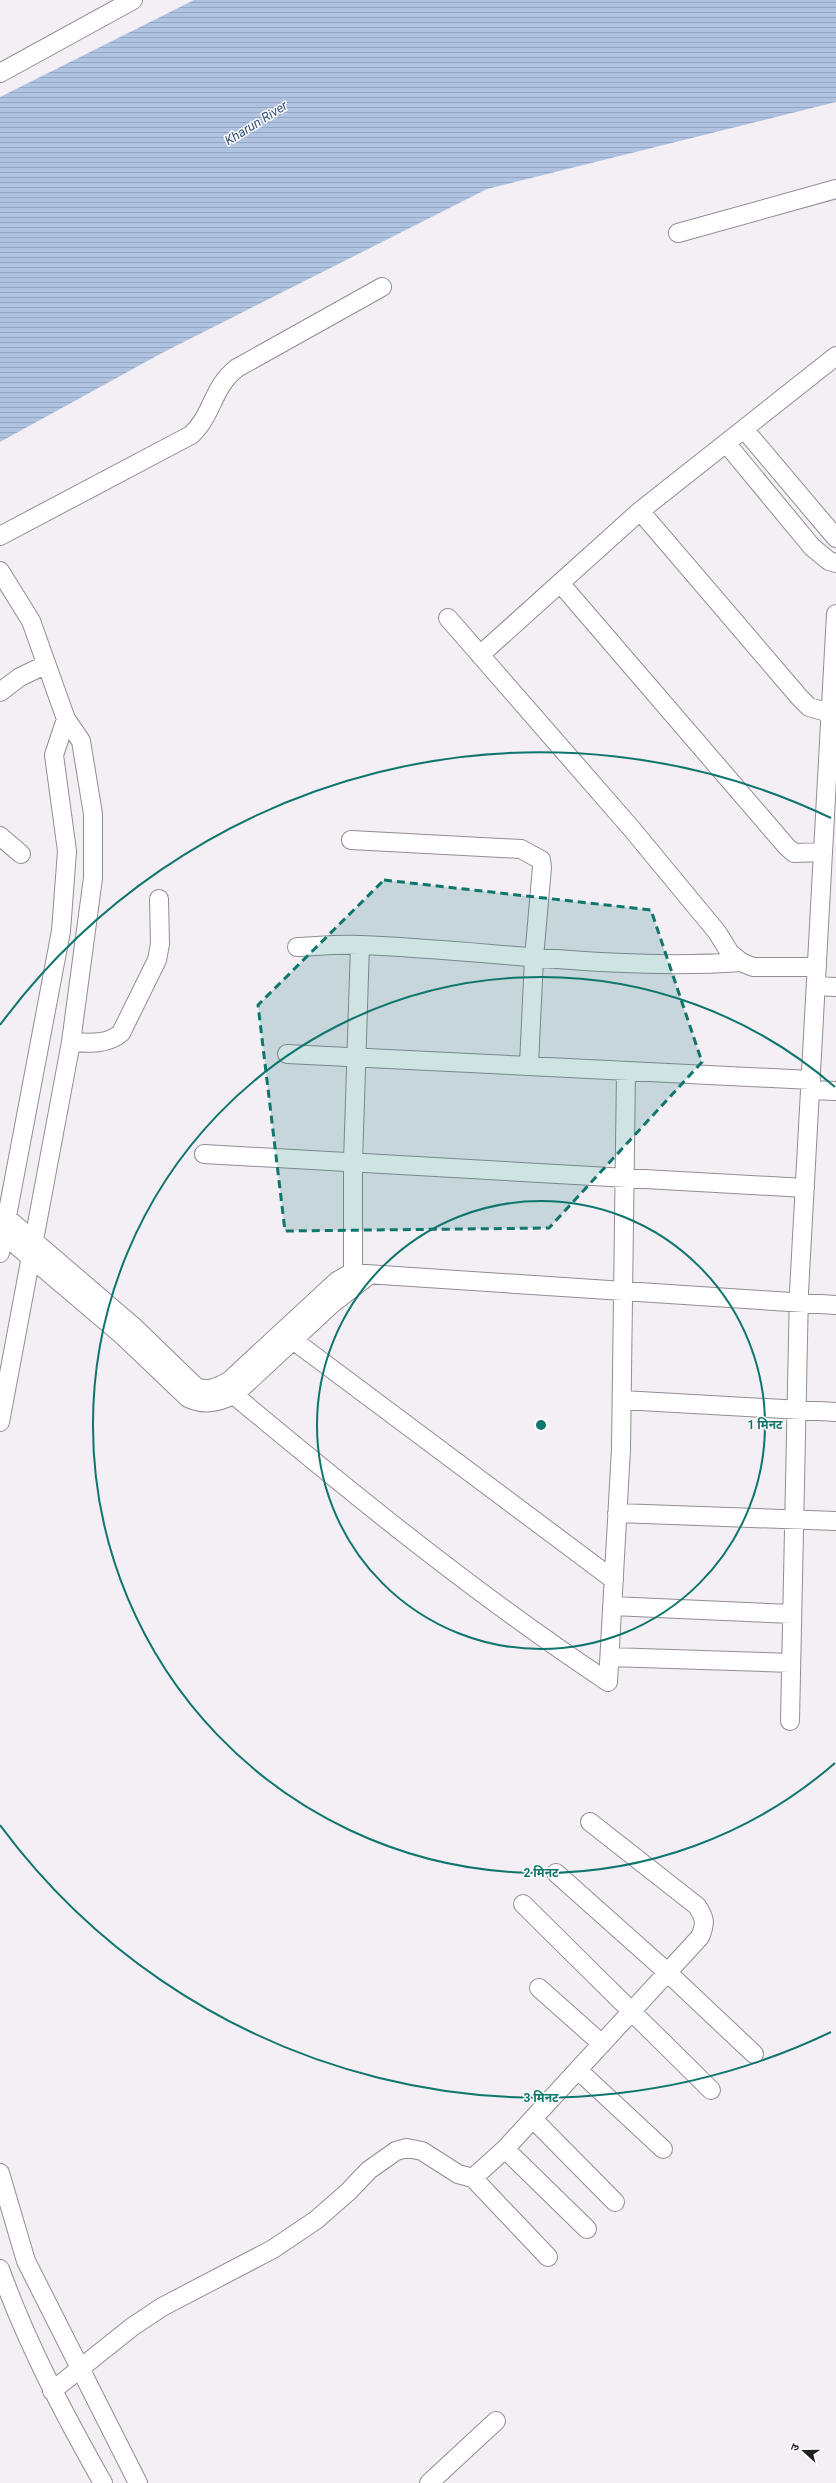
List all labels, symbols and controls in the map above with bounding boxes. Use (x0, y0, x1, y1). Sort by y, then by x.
water label: Kharun River (222, 97, 291, 148)
text: 1 मिनट (747, 1417, 783, 1432)
centre of rings (534, 1418, 548, 1432)
text: 2 मिनट (523, 1865, 559, 1880)
text: 3 मिनट (523, 2090, 559, 2105)
north arrow (784, 2431, 824, 2471)
text: उ (788, 2442, 803, 2453)

